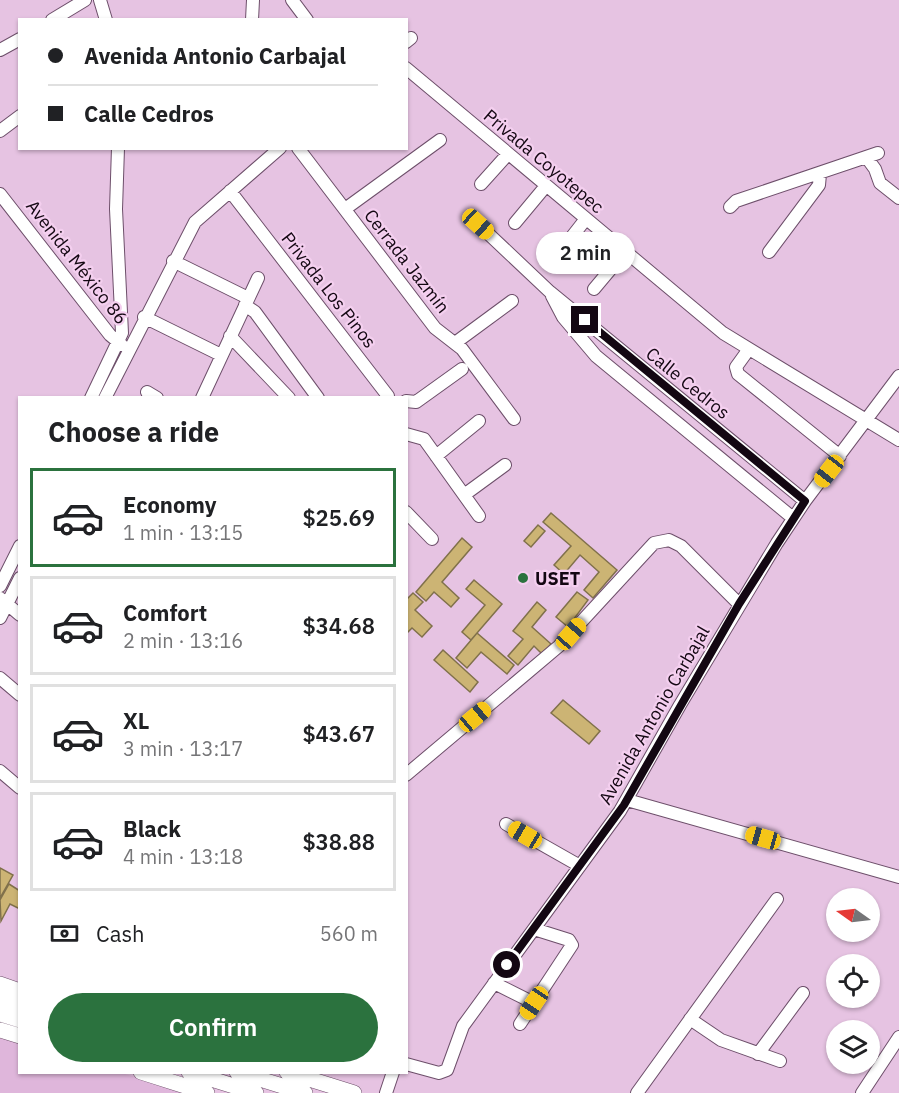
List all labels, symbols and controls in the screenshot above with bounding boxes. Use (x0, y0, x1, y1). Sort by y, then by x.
text: Avenida Antonio Carbajal (84, 41, 346, 70)
text: Calle Cedros (84, 99, 214, 128)
street label: Privada Coyotepec (479, 104, 609, 218)
street label: Avenida México 86 (21, 195, 133, 329)
street label: Cerrada Jazmín (359, 204, 455, 318)
car (459, 205, 497, 243)
street label: Privada Los Pinos (277, 227, 381, 353)
callout: 2 min (536, 233, 634, 275)
text: 2 min (560, 239, 611, 266)
route end (571, 306, 598, 333)
street label: Calle Cedros (641, 342, 735, 424)
text: Choose a ride (48, 414, 219, 449)
car (811, 451, 847, 491)
text: Economy (123, 490, 217, 519)
icon: car (51, 491, 105, 545)
text: $25.69 (302, 503, 375, 532)
text: 1 min · 13:15 (123, 519, 243, 546)
place label: USET (535, 567, 581, 590)
marker: USET (516, 571, 530, 585)
text: Comfort (123, 598, 207, 627)
icon: car (51, 599, 105, 653)
text: $34.68 (302, 611, 375, 640)
car (552, 615, 590, 653)
street label: Avenida Antonio Carbajal (593, 622, 715, 808)
text: 2 min · 13:16 (123, 627, 243, 654)
car (455, 699, 495, 735)
text: XL (123, 706, 149, 735)
icon: car (51, 707, 105, 761)
text: $43.67 (302, 719, 375, 748)
text: 3 min · 13:17 (123, 735, 243, 762)
text: Black (123, 814, 181, 843)
icon: car (51, 815, 105, 869)
car (505, 818, 545, 852)
car (743, 824, 783, 852)
text: $38.88 (302, 827, 375, 856)
text: 4 min · 13:18 (123, 843, 243, 870)
north arrow (826, 888, 880, 942)
map controls (826, 888, 880, 1074)
icon: cash (48, 917, 81, 950)
text: Cash (96, 919, 145, 948)
text: 560 m (320, 920, 378, 947)
route start (493, 951, 520, 978)
button: locate (826, 954, 880, 1008)
car (516, 983, 552, 1023)
button: Confirm (48, 993, 378, 1062)
button: layers (826, 1020, 880, 1074)

